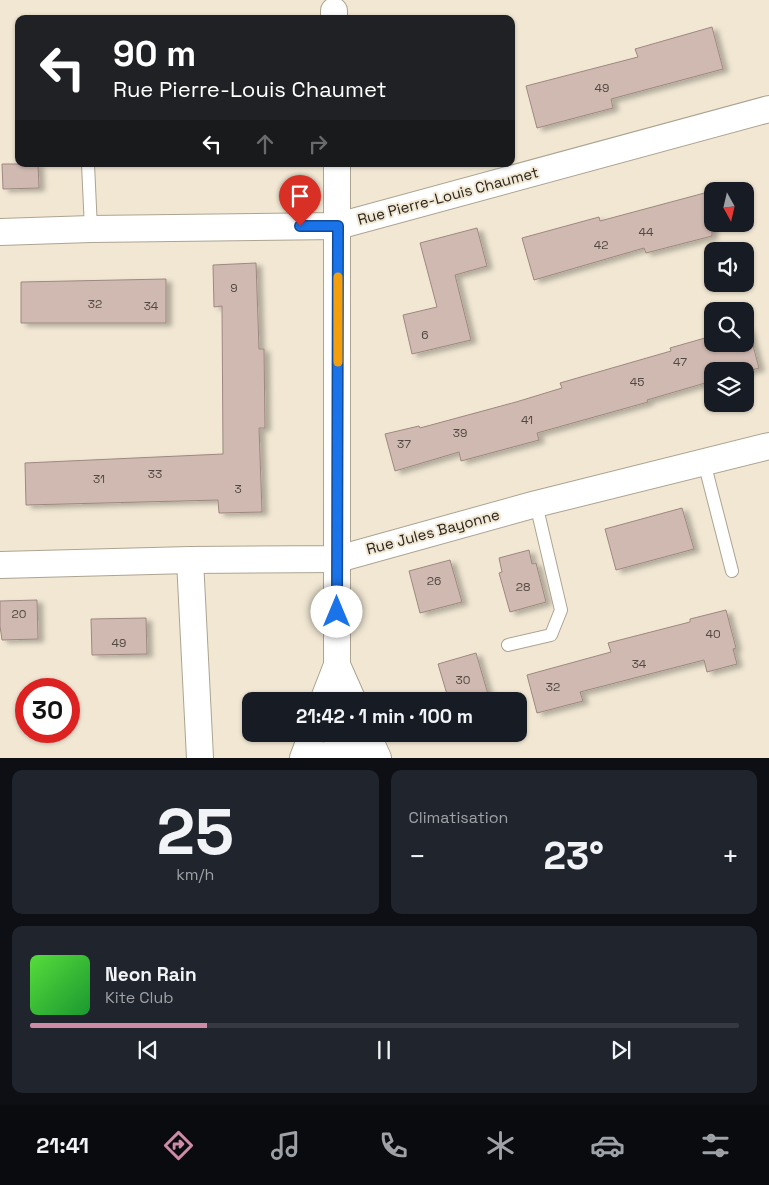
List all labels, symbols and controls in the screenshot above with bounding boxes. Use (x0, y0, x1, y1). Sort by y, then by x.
text: 90 m (113, 32, 196, 76)
icon: left (30, 35, 95, 100)
text: Rue Pierre-Louis Chaumet (113, 75, 387, 103)
house number: 49 (595, 80, 609, 96)
icon: left (198, 130, 226, 158)
icon: ahead (251, 130, 279, 158)
icon: right (304, 130, 332, 158)
street label: Rue Pierre-Louis Chaumet (355, 162, 541, 229)
pin (279, 175, 321, 226)
icon: arrive (286, 182, 314, 210)
north arrow (704, 182, 754, 232)
map controls (704, 182, 754, 412)
house number: 44 (638, 224, 654, 240)
house number: 42 (594, 237, 608, 253)
button: sound (704, 242, 754, 292)
house number: 9 (230, 280, 238, 296)
house number: 32 (88, 296, 102, 312)
house number: 34 (144, 298, 159, 314)
button: search (704, 302, 754, 352)
house number: 6 (421, 327, 429, 343)
house number: 47 (673, 354, 687, 370)
button: layers (704, 362, 754, 412)
house number: 45 (630, 374, 644, 390)
house number: 41 (521, 412, 533, 428)
house number: 39 (453, 425, 467, 441)
house number: 37 (397, 436, 411, 452)
house number: 33 (148, 466, 162, 482)
house number: 31 (93, 471, 105, 487)
house number: 3 (234, 481, 242, 497)
street label: Rue Jules Bayonne (364, 505, 502, 558)
house number: 26 (427, 573, 441, 589)
house number: 28 (516, 579, 530, 595)
position arrow (310, 585, 362, 637)
house number: 20 (12, 606, 26, 622)
house number: 40 (705, 626, 721, 642)
house number: 49 (112, 635, 126, 651)
house number: 34 (632, 656, 647, 672)
house number: 30 (456, 672, 470, 688)
speed limit sign: 30 (15, 678, 80, 743)
house number: 32 (546, 679, 560, 695)
text: 21:42 · 1 min · 100 m (296, 704, 473, 729)
text: 25 (156, 790, 234, 873)
text: Climatisation (409, 807, 508, 828)
text: 23° (543, 832, 604, 880)
text: − (409, 838, 426, 874)
text: + (722, 838, 739, 874)
text: km/h (176, 864, 214, 885)
text: Neon Rain (105, 962, 197, 987)
text: Kite Club (105, 987, 174, 1008)
icon: previous (134, 1036, 162, 1064)
icon: pause (370, 1036, 398, 1064)
icon: next (607, 1036, 635, 1064)
icon: directions (161, 1128, 196, 1163)
icon: music (268, 1128, 303, 1163)
icon: phone (376, 1128, 411, 1163)
icon: climate (483, 1128, 518, 1163)
icon: car (590, 1128, 625, 1163)
icon: filters (698, 1128, 733, 1163)
text: 21:41 (36, 1131, 89, 1159)

